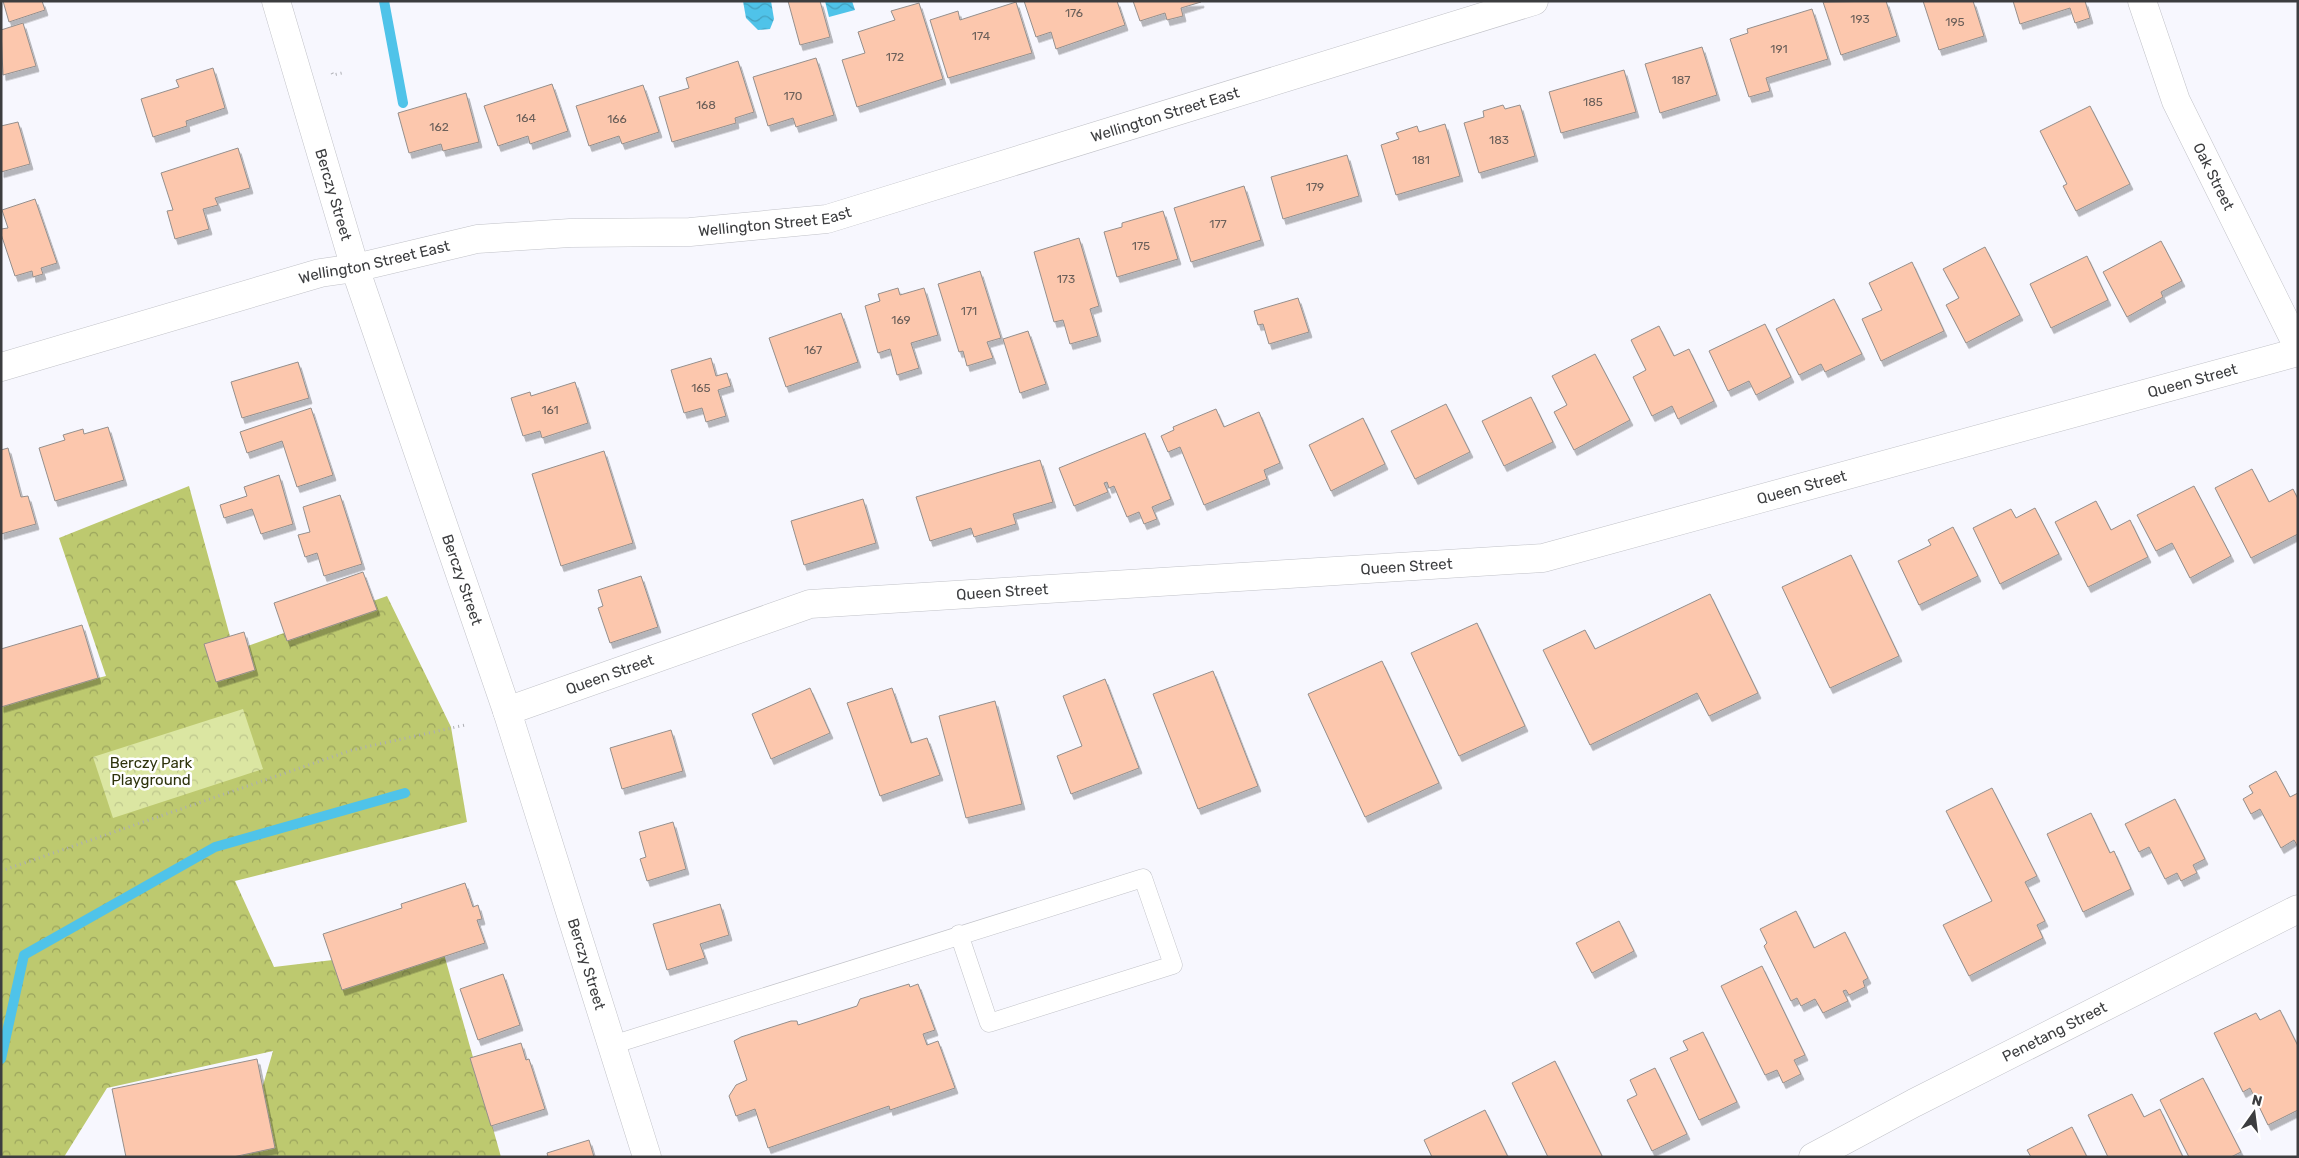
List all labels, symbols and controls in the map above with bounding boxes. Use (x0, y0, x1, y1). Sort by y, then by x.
house number: 176 (1065, 6, 1083, 20)
house number: 193 (1850, 12, 1870, 26)
house number: 195 (1945, 15, 1965, 29)
house number: 174 (972, 29, 991, 43)
house number: 191 (1770, 42, 1788, 56)
house number: 172 (886, 50, 904, 64)
house number: 187 (1672, 73, 1690, 87)
street label: Wellington Street East (1089, 83, 1242, 146)
house number: 170 (784, 89, 802, 103)
house number: 185 (1583, 95, 1603, 109)
house number: 168 (696, 98, 716, 112)
house number: 164 (516, 111, 536, 125)
house number: 166 (607, 112, 627, 126)
house number: 162 (429, 120, 449, 134)
house number: 183 (1489, 133, 1509, 147)
street label: Oak Street (2189, 140, 2238, 213)
street label: Berczy Street (311, 147, 355, 243)
house number: 181 (1412, 153, 1430, 167)
house number: 179 (1306, 180, 1324, 194)
street label: Wellington Street East (697, 203, 854, 240)
house number: 177 (1209, 217, 1227, 231)
street label: Wellington Street East (297, 237, 452, 288)
house number: 175 (1132, 239, 1150, 253)
house number: 173 (1057, 272, 1075, 286)
house number: 171 (961, 304, 977, 318)
house number: 169 (891, 313, 911, 327)
house number: 167 (804, 343, 822, 357)
street label: Queen Street (2146, 360, 2239, 402)
house number: 165 (691, 381, 711, 395)
house number: 161 (541, 403, 559, 417)
street label: Queen Street (1755, 467, 1849, 508)
street label: Berczy Street (438, 532, 486, 628)
street label: Queen Street (1360, 555, 1453, 578)
street label: Queen Street (956, 580, 1049, 604)
street label: Queen Street (563, 651, 656, 699)
park label: Berczy Park Playground (110, 754, 193, 789)
street label: Berczy Street (564, 916, 609, 1012)
street label: Penetang Street (1999, 998, 2110, 1066)
north arrow (2229, 1088, 2279, 1138)
text: N (2250, 1091, 2264, 1110)

